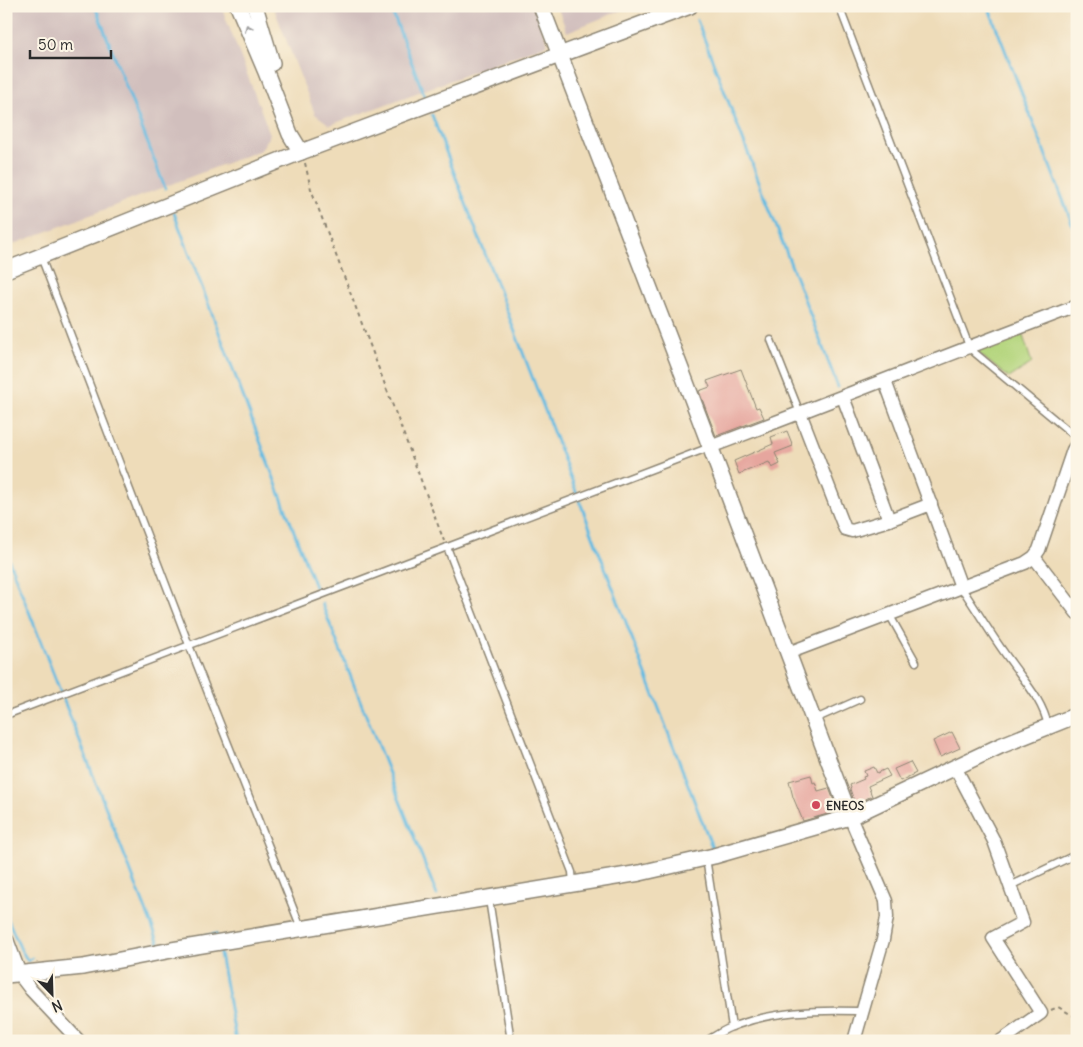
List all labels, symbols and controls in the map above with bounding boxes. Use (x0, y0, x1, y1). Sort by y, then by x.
one-way arrow (243, 24, 254, 33)
scale bar (30, 28, 111, 60)
text: 50 m (38, 35, 73, 54)
place label: ENEOS (826, 798, 865, 813)
marker: ENEOS (810, 799, 822, 811)
north arrow (28, 970, 78, 1020)
text: N (49, 996, 65, 1016)

